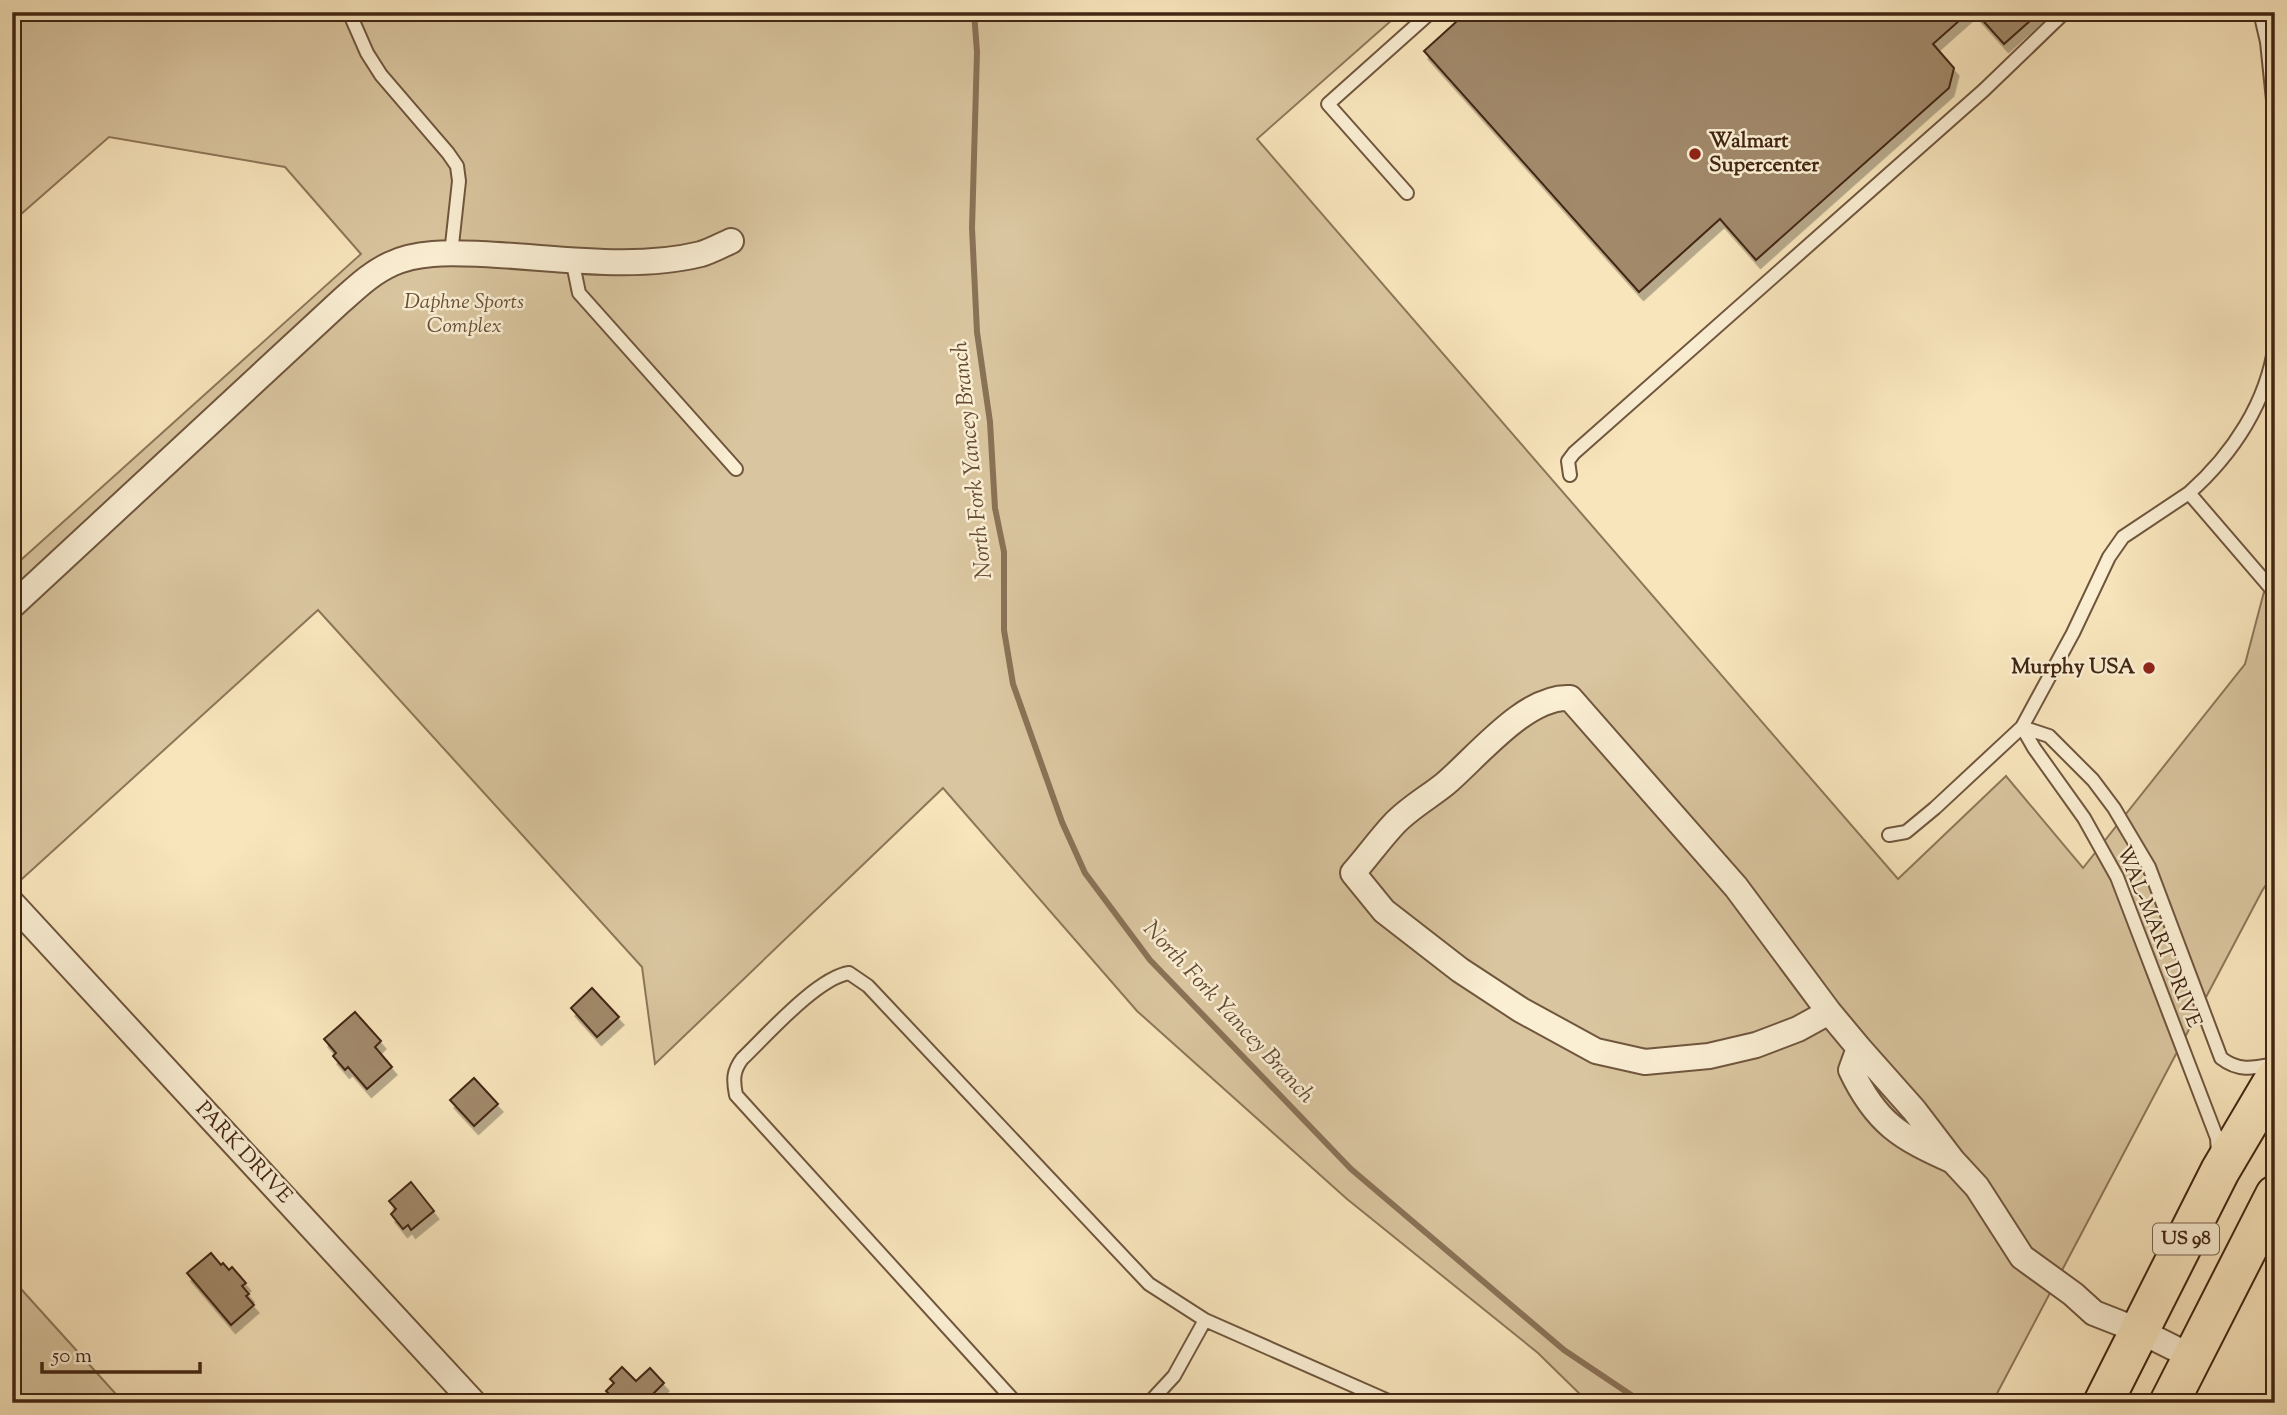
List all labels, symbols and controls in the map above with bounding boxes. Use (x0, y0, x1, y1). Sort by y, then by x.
place label: Walmart Supercenter (1709, 127, 1819, 181)
marker: Walmart Supercenter (1687, 146, 1703, 162)
park label: Daphne Sports Complex (404, 288, 524, 342)
water label: North Fork Yancey Branch (944, 339, 1002, 581)
place label: Murphy USA (2011, 653, 2136, 683)
marker: Murphy USA (2141, 660, 2157, 676)
street label: WAL-MART DRIVE (2108, 841, 2208, 1033)
water label: North Fork Yancey Branch (1134, 914, 1322, 1112)
street label: PARK DRIVE (188, 1095, 298, 1211)
road number: US 98 (2153, 1224, 2219, 1254)
scale bar (42, 1331, 200, 1375)
text: 50 m (51, 1342, 92, 1372)

